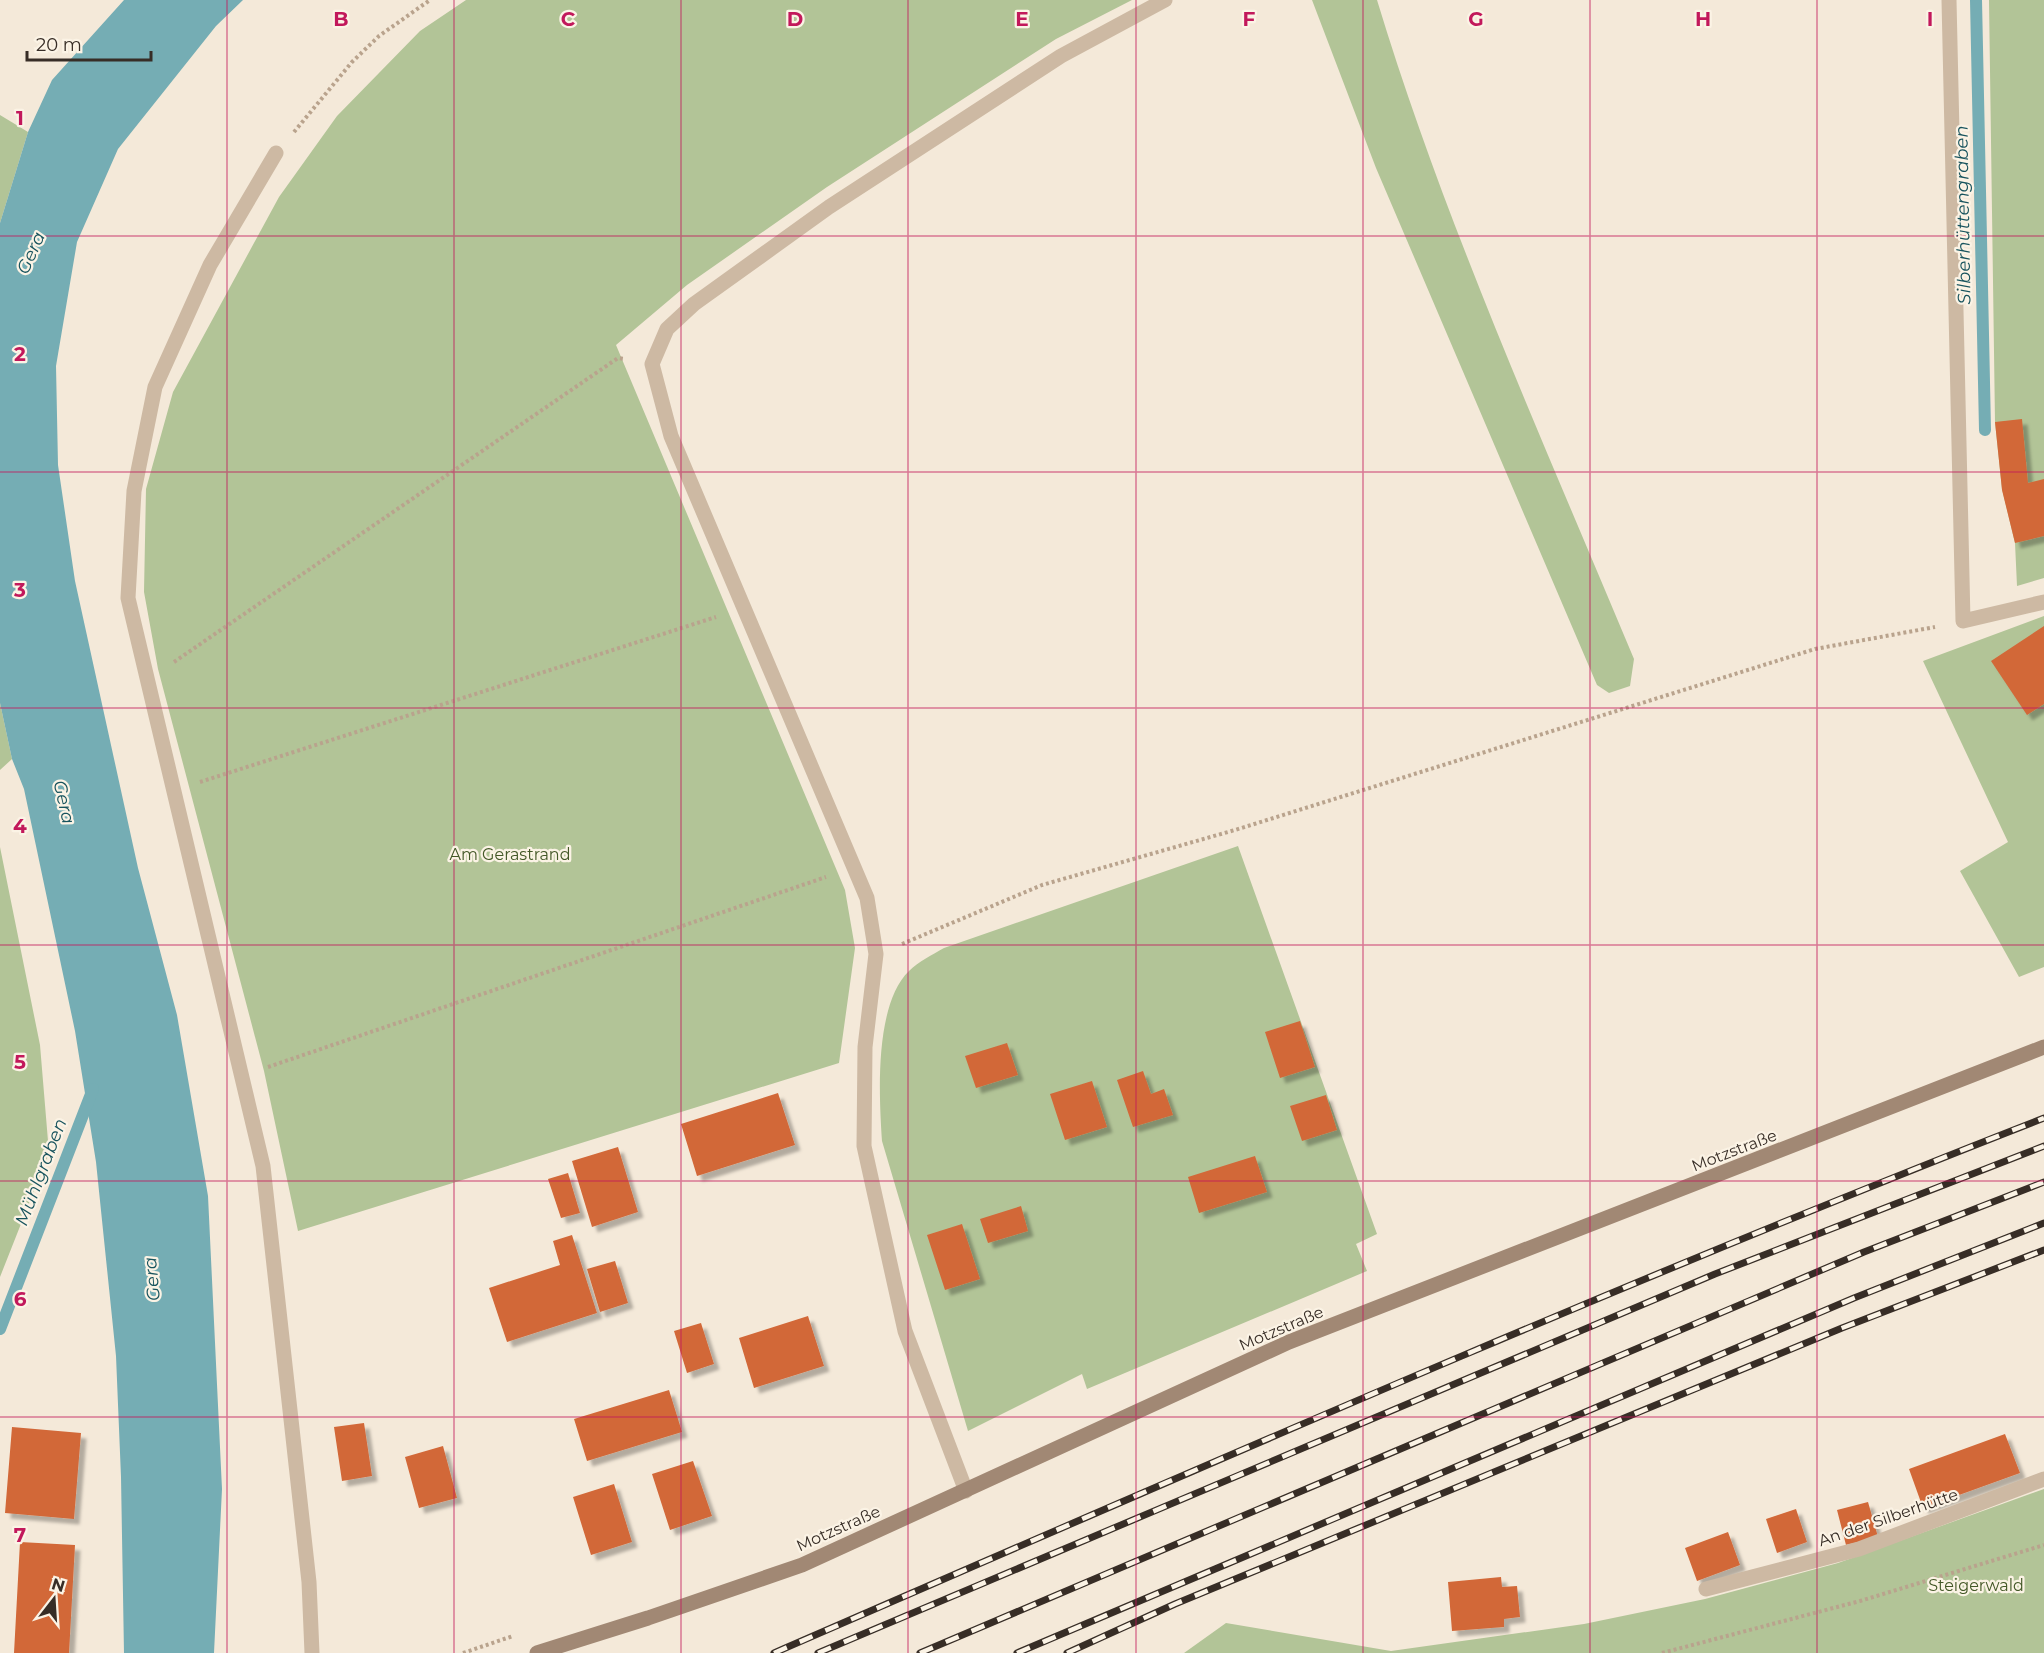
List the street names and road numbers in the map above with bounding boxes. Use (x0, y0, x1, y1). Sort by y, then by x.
street label: Motzstraße (1689, 1125, 1780, 1175)
street label: Motzstraße (1236, 1302, 1326, 1355)
street label: An der Silberhütte (1816, 1485, 1961, 1550)
street label: Motzstraße (793, 1502, 883, 1555)

